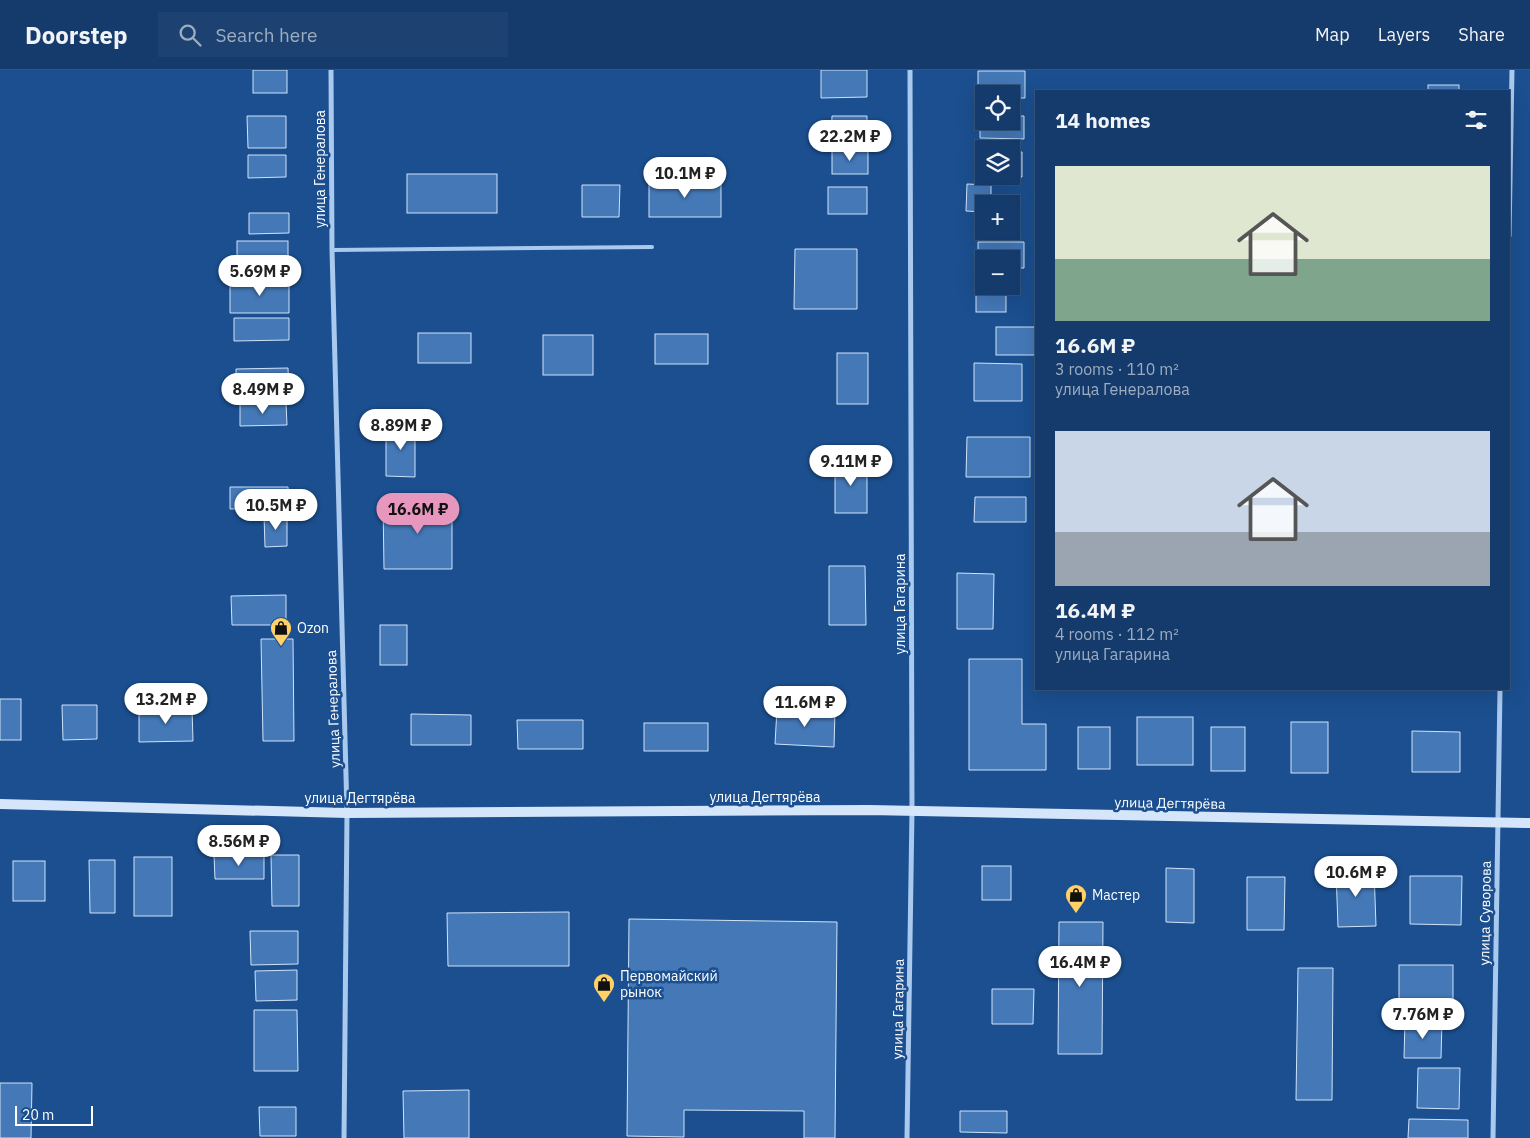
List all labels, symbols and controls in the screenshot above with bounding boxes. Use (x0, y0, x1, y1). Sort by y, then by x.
search box (158, 12, 508, 57)
text: Doorstep (25, 19, 128, 51)
icon: search (176, 21, 204, 49)
text: Search here (216, 23, 317, 47)
text: Map (1315, 23, 1350, 46)
text: Layers (1378, 23, 1430, 46)
text: Share (1458, 23, 1505, 46)
map controls (975, 85, 1020, 295)
button: locate (975, 85, 1020, 130)
text: 14 homes (1055, 106, 1151, 134)
icon: filters (1462, 106, 1490, 134)
street label: улица Генералова (311, 109, 329, 228)
pin: 22.2M ₽ (804, 119, 896, 162)
text: 22.2M ₽ (819, 126, 881, 146)
button: layers (975, 140, 1020, 185)
pin: 10.1M ₽ (639, 156, 731, 199)
text: 10.1M ₽ (654, 163, 716, 183)
button: + (975, 195, 1020, 240)
icon: home (1228, 199, 1318, 289)
button: − (975, 250, 1020, 295)
pin: 5.69M ₽ (214, 254, 306, 297)
text: 5.69M ₽ (229, 261, 291, 281)
text: 16.6M ₽ (1055, 331, 1135, 359)
text: 3 rooms · 110 m² (1055, 359, 1179, 379)
pin: 8.49M ₽ (217, 372, 309, 415)
text: 8.49M ₽ (232, 379, 294, 399)
text: улица Генералова (1055, 379, 1190, 399)
pin: 8.89M ₽ (355, 408, 447, 451)
text: 8.89M ₽ (370, 415, 432, 435)
pin: 9.11M ₽ (805, 444, 897, 487)
text: 9.11M ₽ (820, 451, 882, 471)
icon: home (1228, 464, 1318, 554)
pin: 10.5M ₽ (230, 488, 322, 531)
pin: 16.6M ₽ (372, 492, 464, 535)
text: 10.5M ₽ (245, 495, 307, 515)
text: 16.6M ₽ (387, 499, 449, 519)
street label: улица Гагарина (891, 553, 909, 654)
text: 16.4M ₽ (1055, 596, 1135, 624)
shop icon: Ozon (269, 616, 293, 647)
place label: Ozon (297, 619, 329, 637)
text: 4 rooms · 112 m² (1055, 624, 1179, 644)
text: улица Гагарина (1055, 644, 1170, 664)
street label: улица Генералова (322, 649, 344, 768)
pin: 13.2M ₽ (120, 682, 212, 725)
pin: 11.6M ₽ (759, 686, 851, 728)
text: 13.2M ₽ (135, 689, 197, 709)
text: 11.6M ₽ (774, 692, 836, 712)
street label: улица Дегтярёва (709, 788, 821, 806)
street label: улица Дегтярёва (304, 789, 416, 807)
street label: улица Дегтярёва (1114, 793, 1226, 813)
pin: 8.56M ₽ (193, 824, 285, 867)
text: 8.56M ₽ (208, 831, 270, 851)
pin: 10.6M ₽ (1310, 856, 1402, 898)
street label: улица Суворова (1475, 860, 1495, 965)
text: 10.6M ₽ (1325, 862, 1387, 882)
shop icon: Мастер (1064, 883, 1088, 914)
place label: Мастер (1092, 886, 1140, 904)
pin: 16.4M ₽ (1034, 946, 1126, 988)
text: 16.4M ₽ (1049, 952, 1111, 972)
street label: улица Гагарина (888, 958, 908, 1060)
place label: Первомайский рынок (620, 967, 718, 1001)
shop icon: Первомайский рынок (592, 972, 616, 1003)
pin: 7.76M ₽ (1377, 998, 1469, 1040)
text: 7.76M ₽ (1392, 1004, 1454, 1024)
scale bar (15, 1103, 92, 1126)
text: 20 m (22, 1106, 54, 1124)

